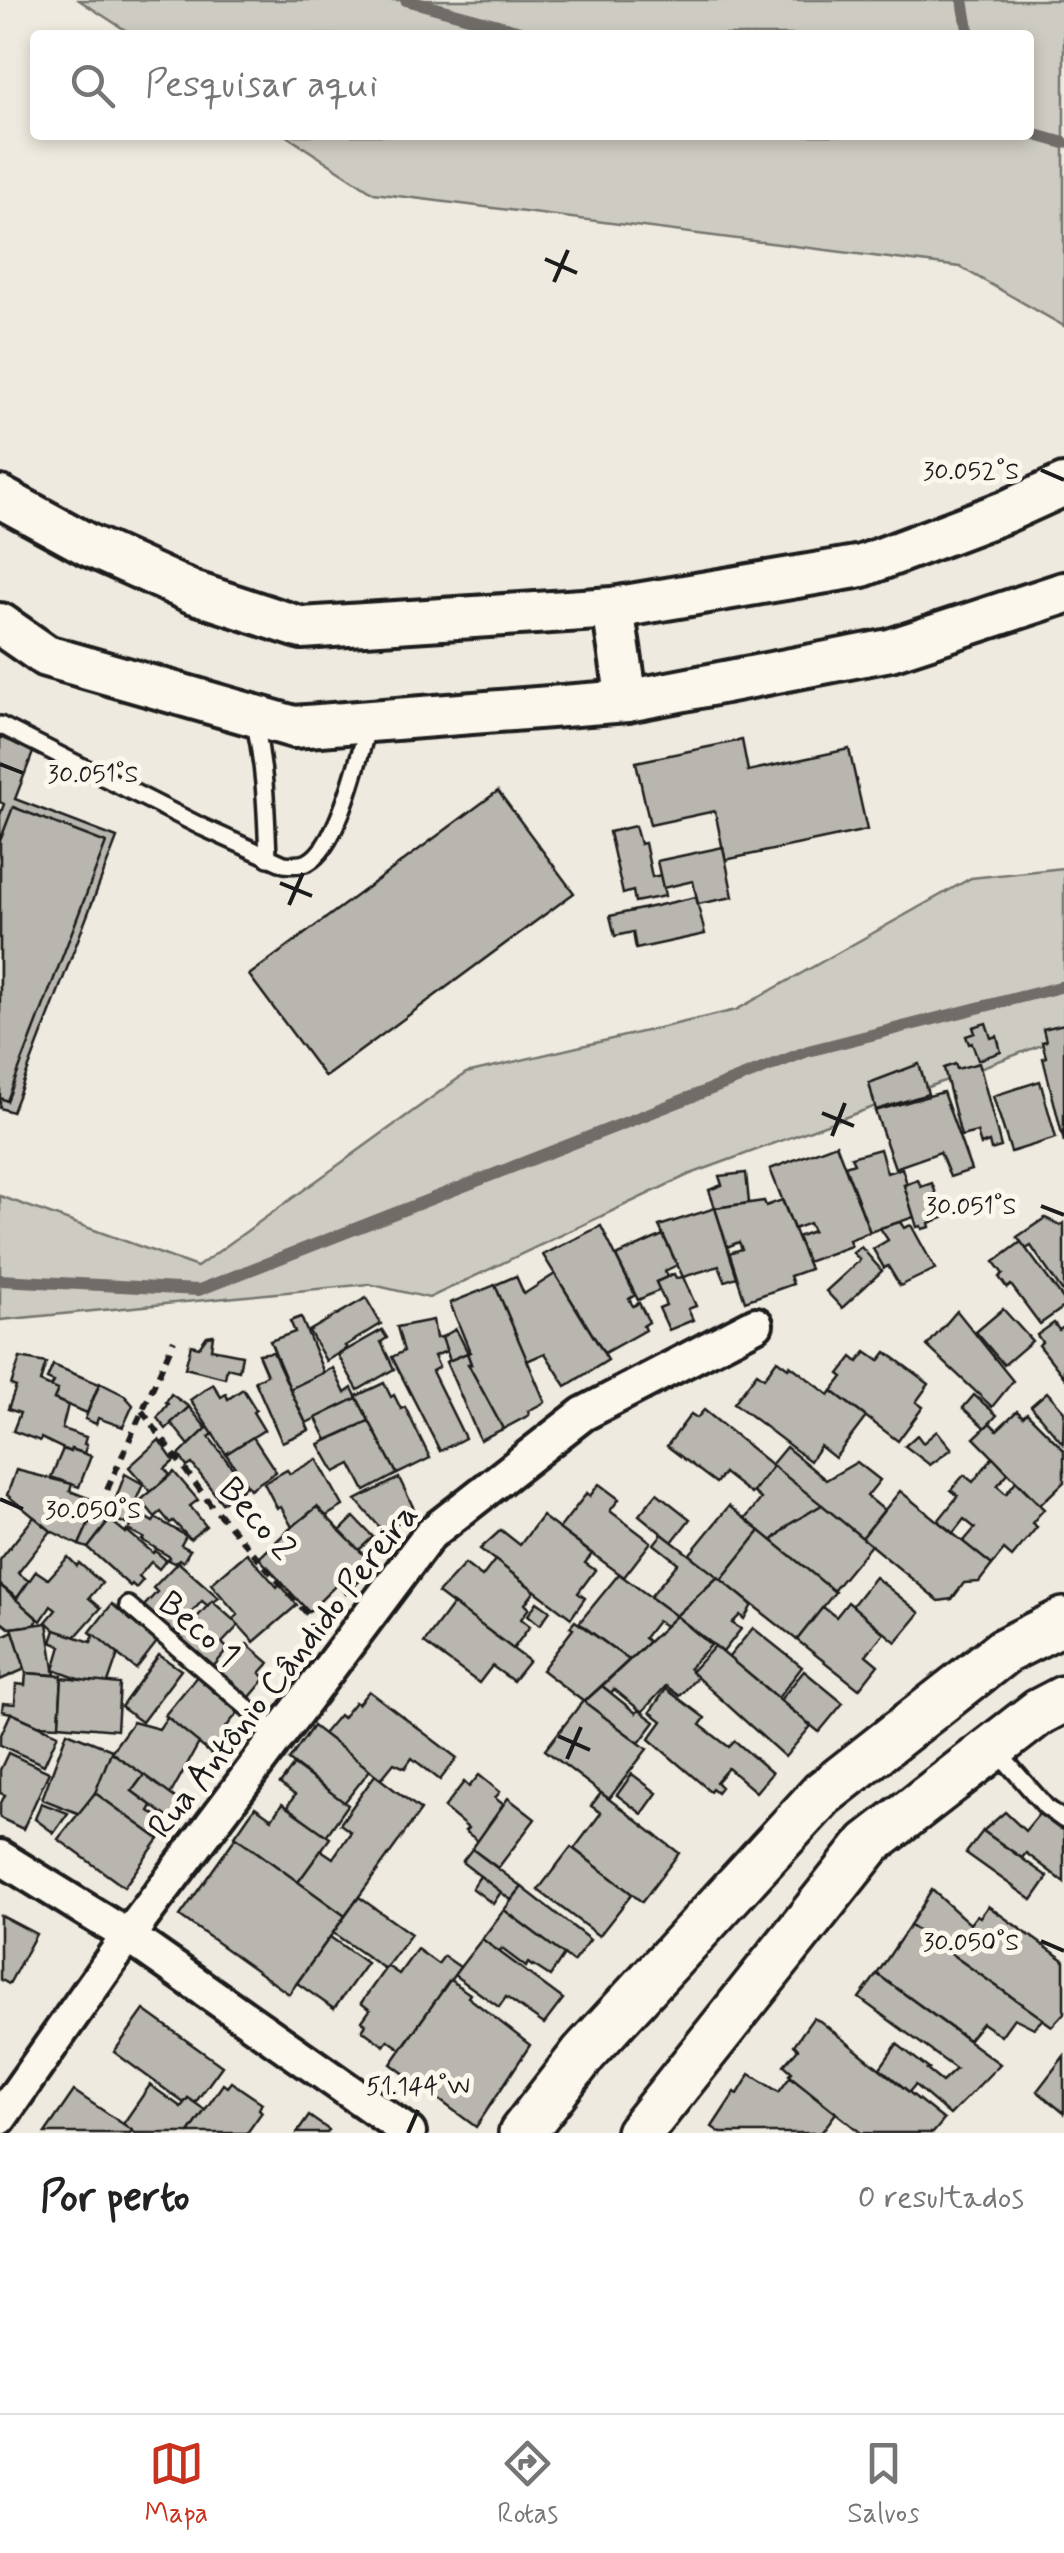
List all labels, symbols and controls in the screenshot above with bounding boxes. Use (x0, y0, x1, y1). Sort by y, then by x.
search box (30, 30, 1034, 140)
icon: search (65, 58, 120, 113)
text: Pesquisar aqui (145, 61, 378, 110)
text: 30.052°S (923, 456, 1019, 489)
text: 30.051°S (48, 759, 138, 792)
text: 30.051°S (926, 1191, 1016, 1224)
street label: Beco 2 (208, 1468, 305, 1571)
street label: Rua Antônio Cândido Pereira (138, 1494, 429, 1848)
text: 30.050°S (45, 1495, 141, 1528)
street label: Beco 1 (148, 1581, 250, 1678)
text: 30.050°S (923, 1927, 1019, 1960)
text: 51.144°W (366, 2071, 470, 2104)
text: Por perto (40, 2171, 190, 2226)
text: 0 resultados (858, 2177, 1024, 2219)
tab: Mapa (145, 2436, 208, 2533)
tab: Rotas (497, 2436, 558, 2533)
tab: Salvos (847, 2436, 919, 2533)

